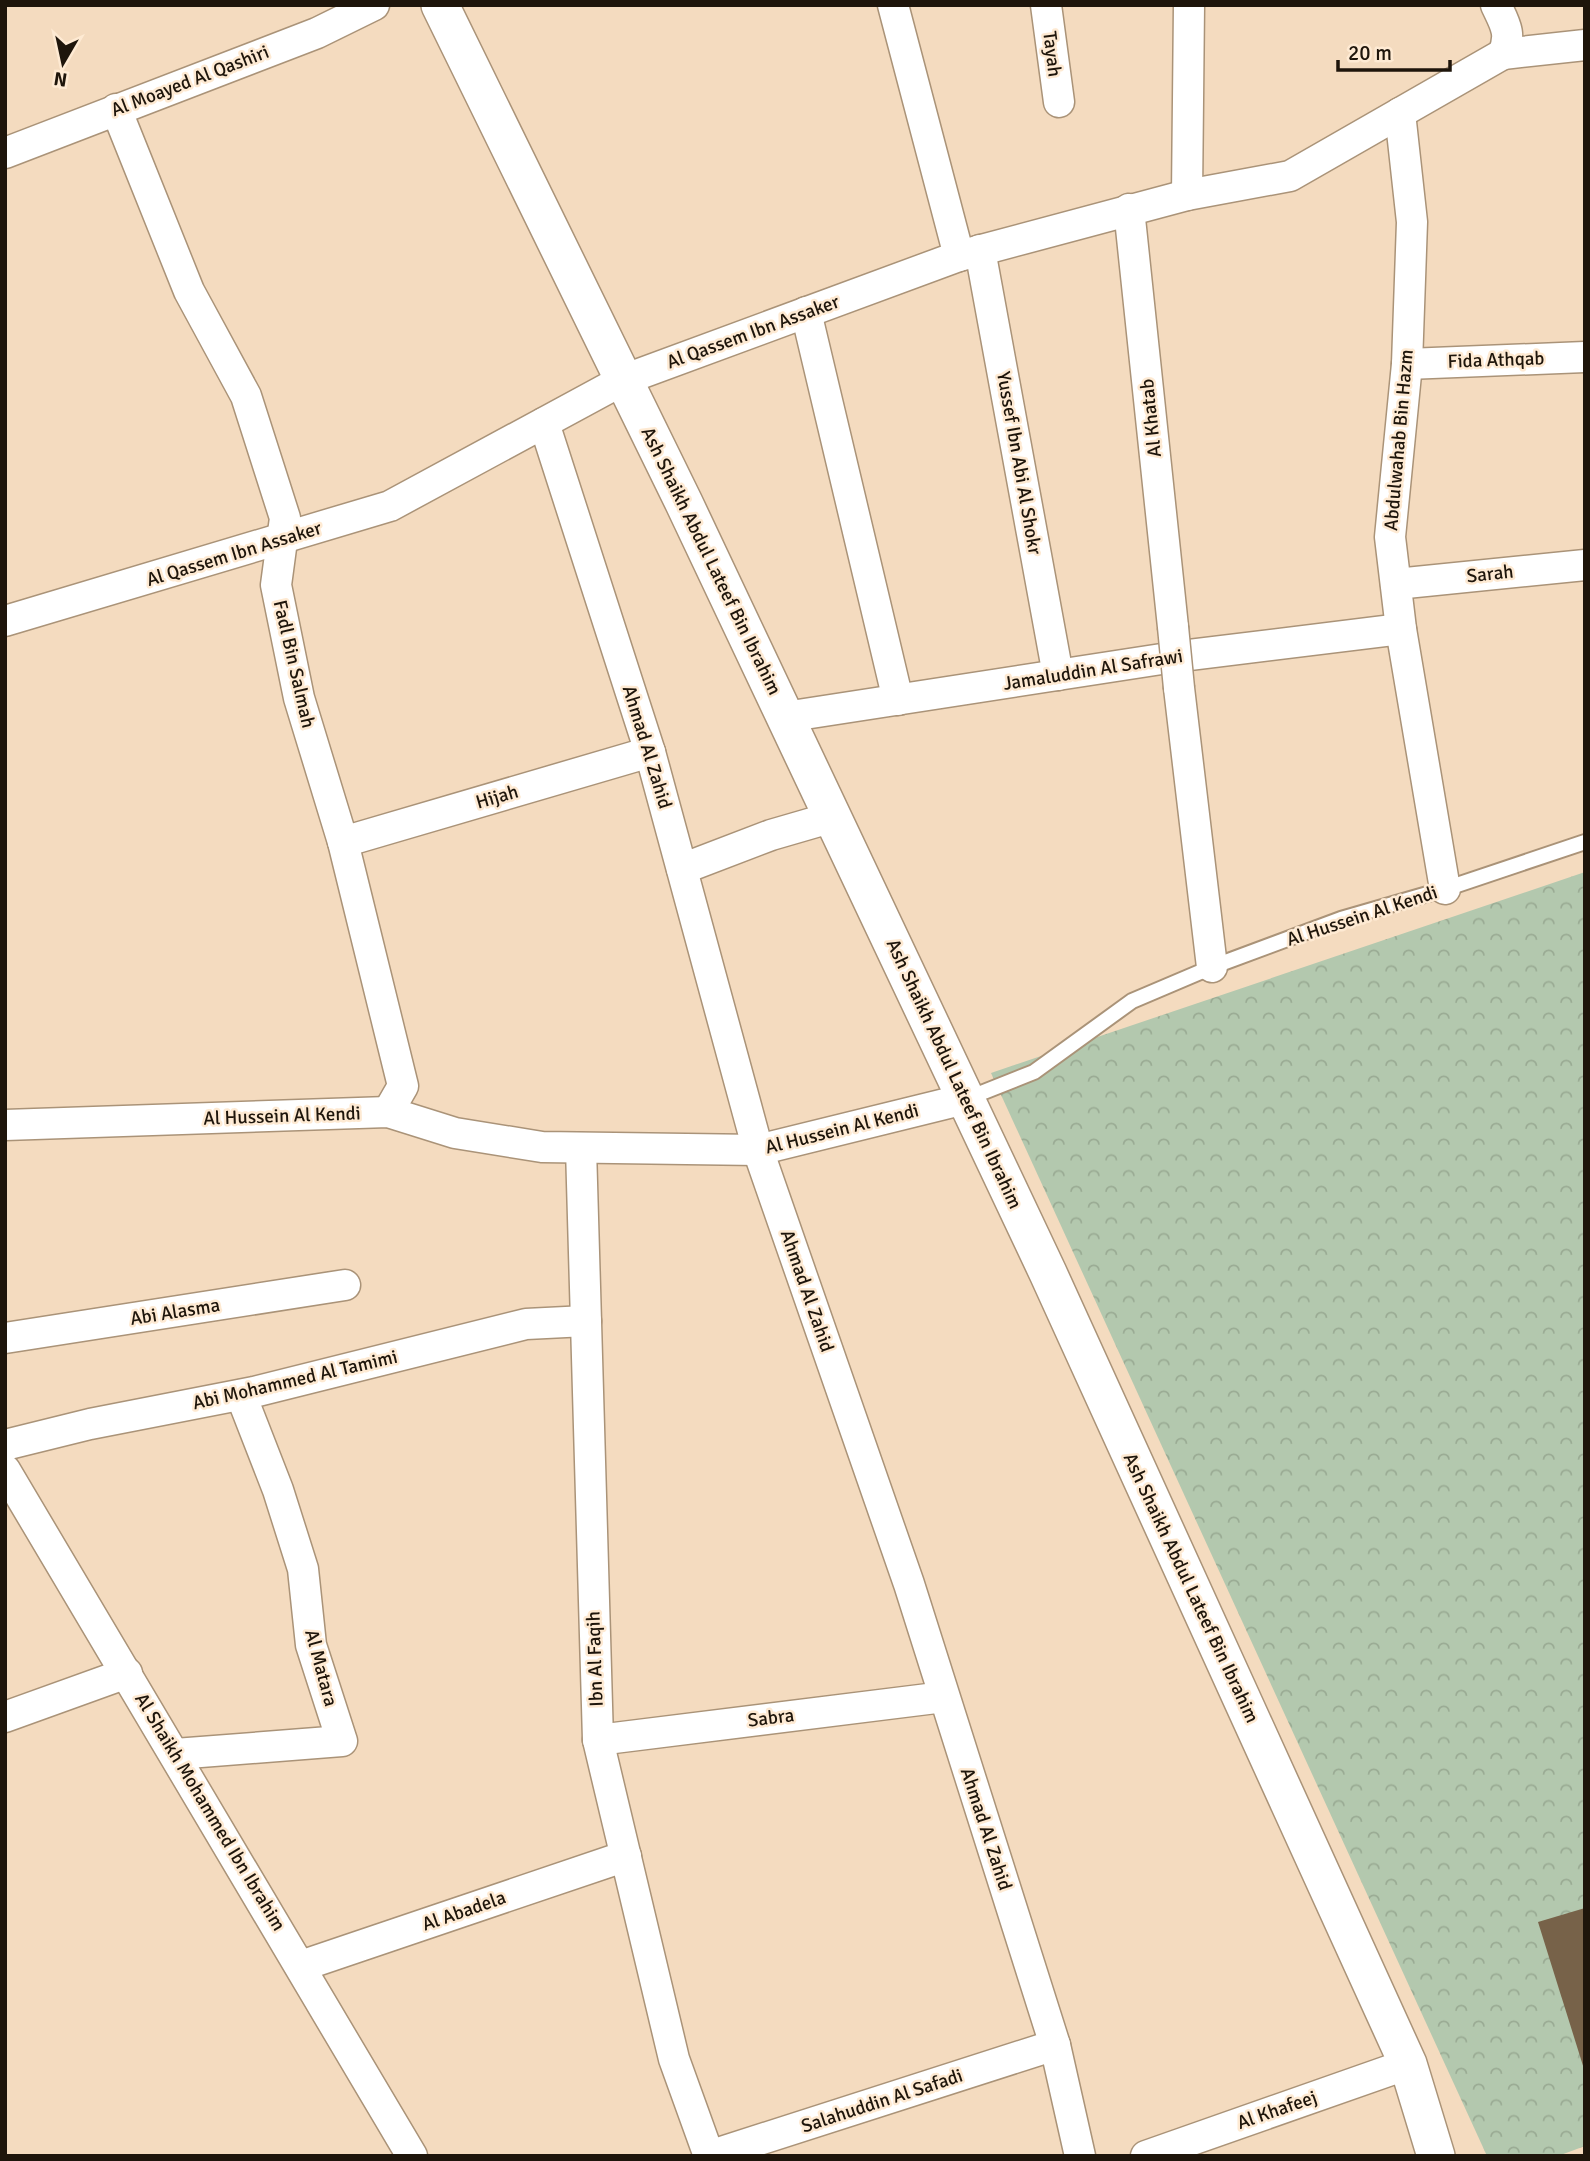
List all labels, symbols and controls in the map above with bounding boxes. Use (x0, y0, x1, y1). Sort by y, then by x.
north arrow (28, 28, 98, 98)
scale bar (1338, 28, 1450, 72)
street label: Tayah (1037, 30, 1067, 78)
street label: Al Moayed Al Qashiri (108, 40, 272, 122)
text: 20 m (1348, 40, 1392, 66)
text: N (52, 66, 69, 92)
street label: Al Qassem Ibn Assaker (663, 290, 843, 374)
street label: Fida Athqab (1447, 346, 1545, 374)
street label: Abdulwahab Bin Hazm (1379, 348, 1419, 532)
street label: Yussef Ibn Abi Al Shokr (991, 370, 1047, 556)
street label: Al Khatab (1135, 378, 1167, 458)
street label: Ash Shaikh Abdul Lateef Bin Ibrahim (636, 423, 786, 699)
street label: Al Qassem Ibn Assaker (143, 516, 325, 592)
street label: Sarah (1465, 560, 1515, 588)
street label: Fadl Bin Salmah (268, 598, 320, 730)
street label: Jamaluddin Al Safrawi (1002, 644, 1184, 696)
street label: Ahmad Al Zahid (617, 682, 677, 812)
street label: Hijah (473, 780, 521, 814)
street label: Al Hussein Al Kendi (1283, 880, 1441, 952)
street label: Ash Shaikh Abdul Lateef Bin Ibrahim (881, 935, 1027, 1213)
street label: Al Hussein Al Kendi (763, 1098, 921, 1160)
street label: Al Hussein Al Kendi (203, 1101, 361, 1131)
street label: Ahmad Al Zahid (775, 1227, 839, 1355)
street label: Abi Alasma (128, 1293, 222, 1331)
street label: Abi Mohammed Al Tamimi (190, 1345, 400, 1415)
street label: Ash Shaikh Abdul Lateef Bin Ibrahim (1118, 1449, 1264, 1727)
street label: Ibn Al Faqih (581, 1611, 609, 1707)
street label: Al Matara (299, 1627, 343, 1709)
street label: Al Shaikh Mohammed Ibn Ibrahim (129, 1689, 291, 1935)
street label: Sabra (746, 1703, 796, 1733)
street label: Ahmad Al Zahid (955, 1765, 1017, 1893)
street label: Al Abadela (419, 1885, 509, 1937)
street label: Salahuddin Al Safadi (798, 2064, 966, 2138)
street label: Al Khafeej (1234, 2085, 1320, 2135)

